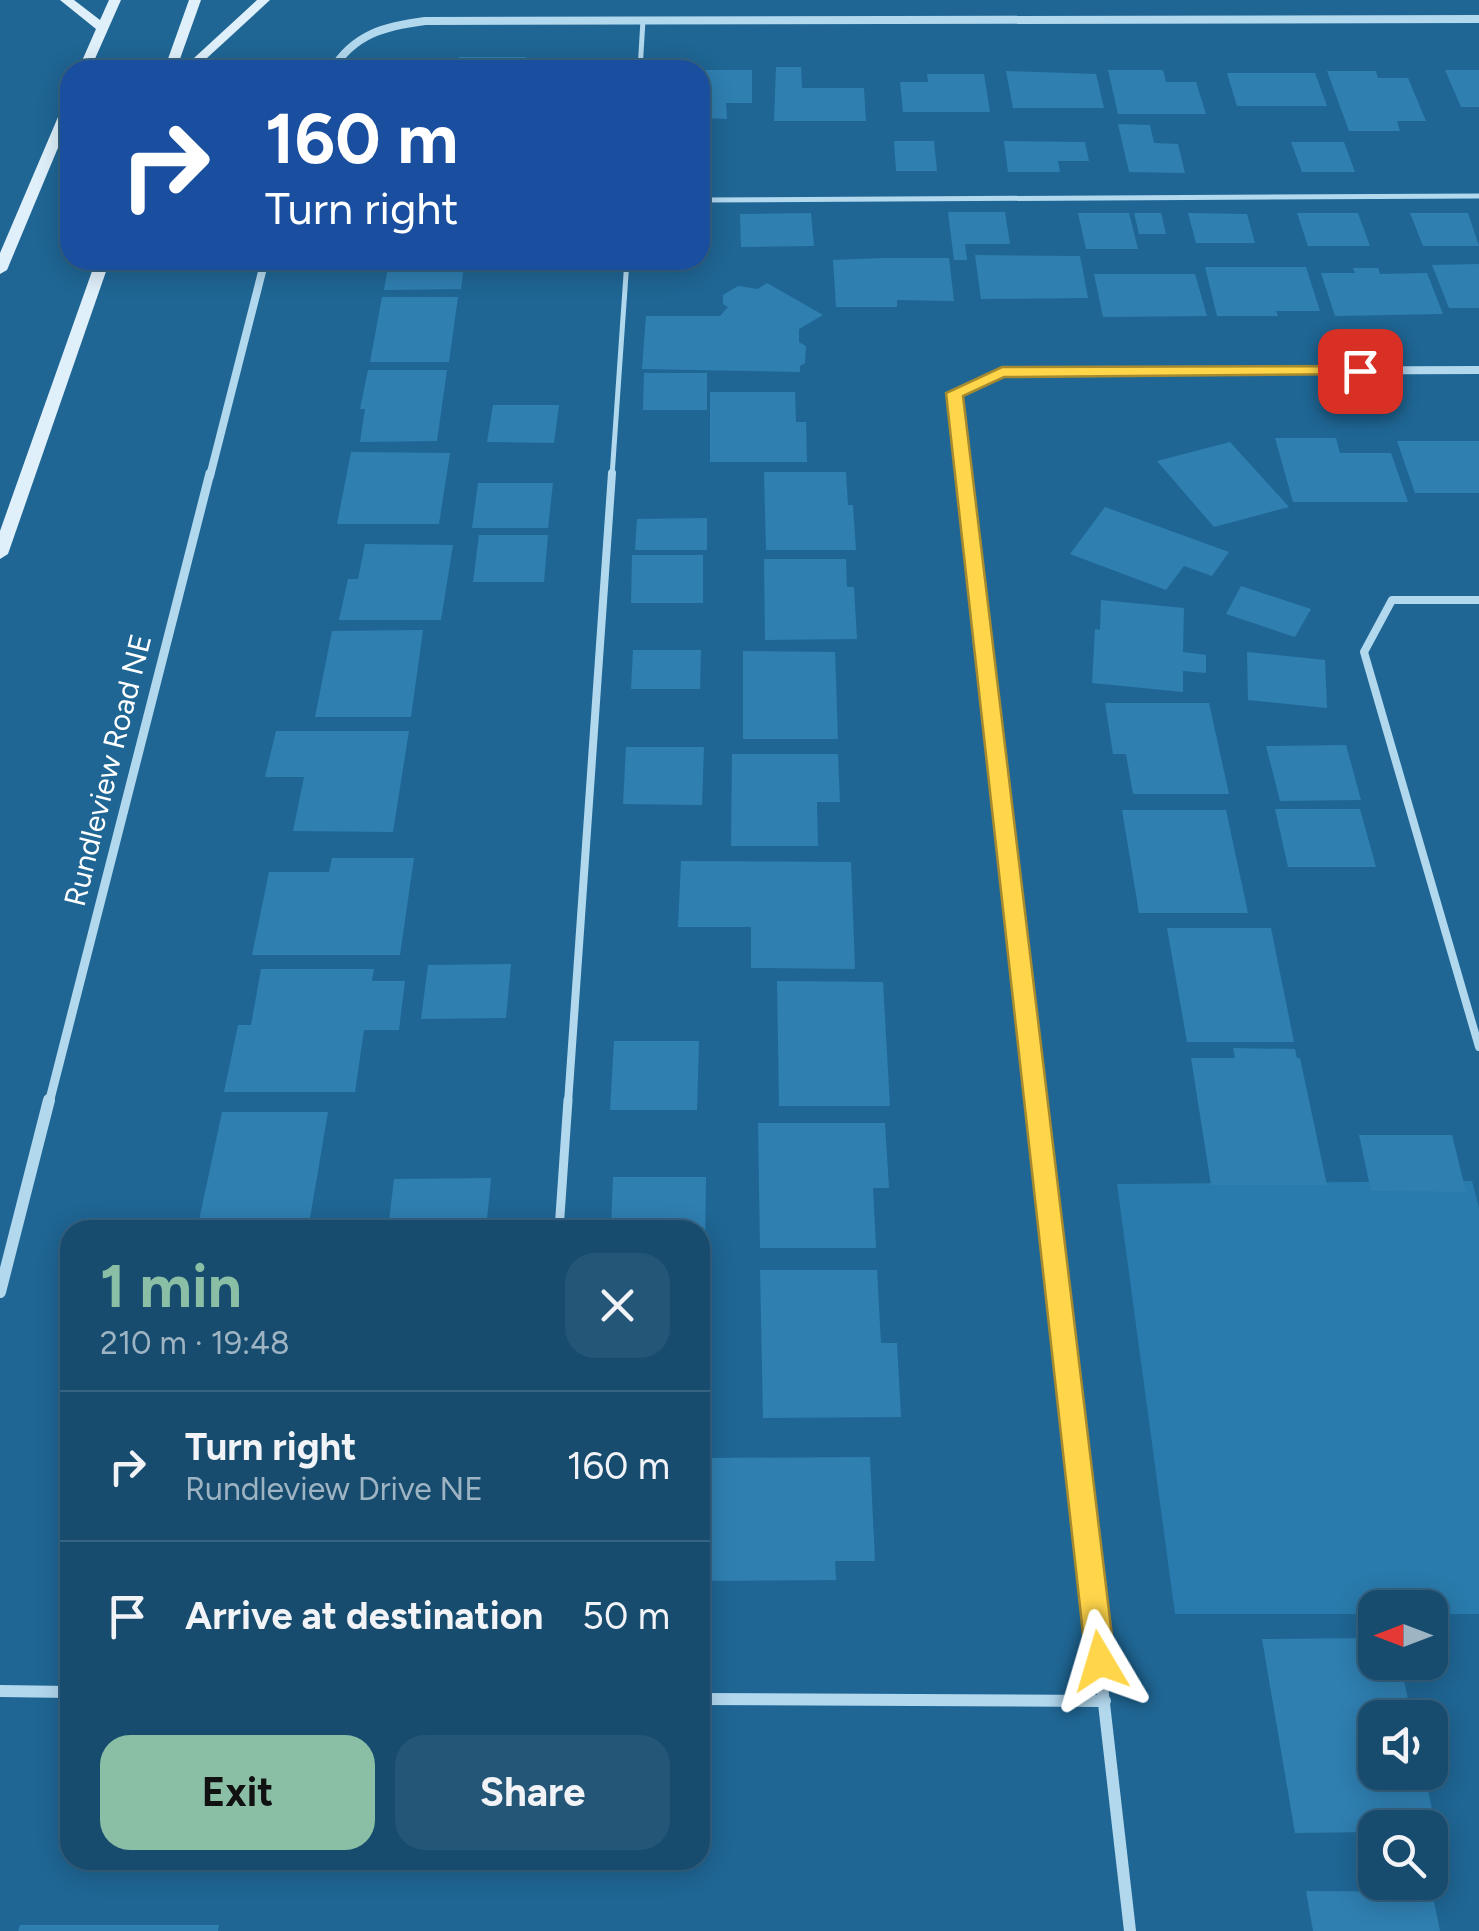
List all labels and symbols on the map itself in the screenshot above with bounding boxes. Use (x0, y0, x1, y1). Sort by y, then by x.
pin (1318, 329, 1403, 414)
street label: Rundleview Road NE (56, 630, 159, 910)
north arrow (1358, 1590, 1448, 1680)
position arrow (1048, 1609, 1152, 1713)

